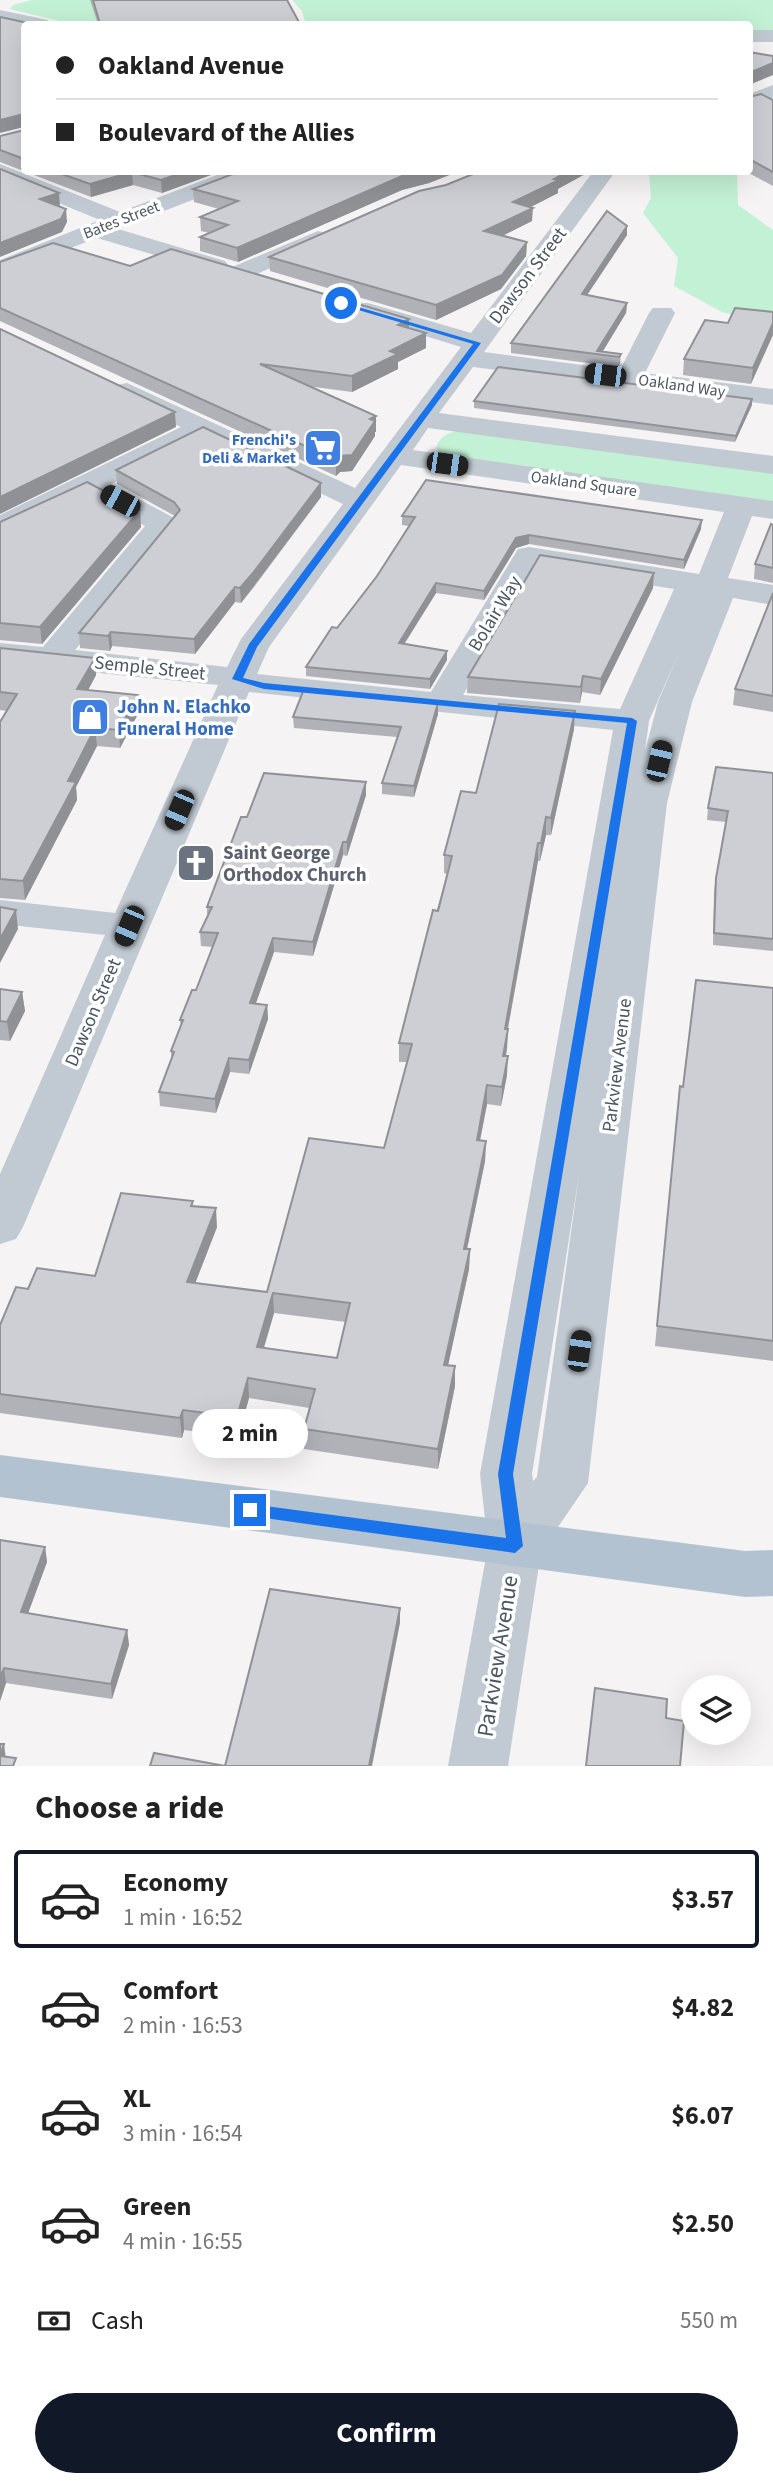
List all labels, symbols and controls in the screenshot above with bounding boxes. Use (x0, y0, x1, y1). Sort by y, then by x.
text: Oakland Avenue (98, 47, 284, 84)
text: Boulevard of the Allies (98, 114, 354, 151)
street label: Bates Street (80, 195, 163, 245)
street label: Dawson Street (483, 221, 574, 330)
route start (325, 287, 357, 319)
car (583, 362, 628, 388)
street label: Oakland Way (637, 369, 727, 403)
supermarket icon: Frenchi's Deli & Market (302, 427, 344, 469)
place label: Frenchi's Deli & Market (202, 429, 296, 469)
car (425, 451, 470, 477)
street label: Oakland Square (529, 466, 638, 502)
car (97, 482, 144, 520)
street label: Bolair Way (462, 571, 529, 657)
street label: Semple Street (93, 649, 207, 688)
place label: John N. Elachko Funeral Home (117, 694, 251, 743)
shop icon: John N. Elachko Funeral Home (69, 696, 111, 738)
car (645, 738, 674, 784)
car (162, 787, 197, 833)
place label: Saint George Orthodox Church (223, 840, 367, 889)
church icon: Saint George Orthodox Church (175, 842, 217, 884)
car (112, 903, 147, 949)
street label: Dawson Street (58, 954, 128, 1071)
street label: Parkview Avenue (596, 997, 639, 1134)
car (566, 1329, 593, 1373)
callout: 2 min (192, 1408, 308, 1458)
text: 2 min (222, 1417, 278, 1450)
route end (234, 1494, 266, 1526)
street label: Parkview Avenue (468, 1573, 527, 1739)
map controls (681, 1675, 751, 1745)
button: layers (681, 1675, 751, 1745)
text: Choose a ride (35, 1785, 224, 1831)
text: Economy (123, 1864, 228, 1901)
icon: car (39, 1868, 102, 1931)
text: $3.57 (671, 1881, 734, 1918)
text: 1 min · 16:52 (123, 1901, 243, 1934)
text: Comfort (123, 1972, 218, 2009)
icon: car (39, 1976, 102, 2039)
text: $4.82 (671, 1989, 734, 2026)
text: 2 min · 16:53 (123, 2009, 243, 2042)
text: XL (123, 2080, 151, 2117)
icon: car (39, 2084, 102, 2147)
text: $6.07 (671, 2097, 734, 2134)
text: 3 min · 16:54 (123, 2117, 243, 2150)
text: Green (123, 2188, 191, 2225)
icon: car (39, 2192, 102, 2255)
text: $2.50 (671, 2205, 734, 2242)
text: 4 min · 16:55 (123, 2225, 243, 2258)
icon: cash (35, 2302, 73, 2340)
text: Cash (91, 2302, 144, 2339)
text: 550 m (680, 2304, 738, 2337)
button: Confirm (35, 2393, 738, 2473)

